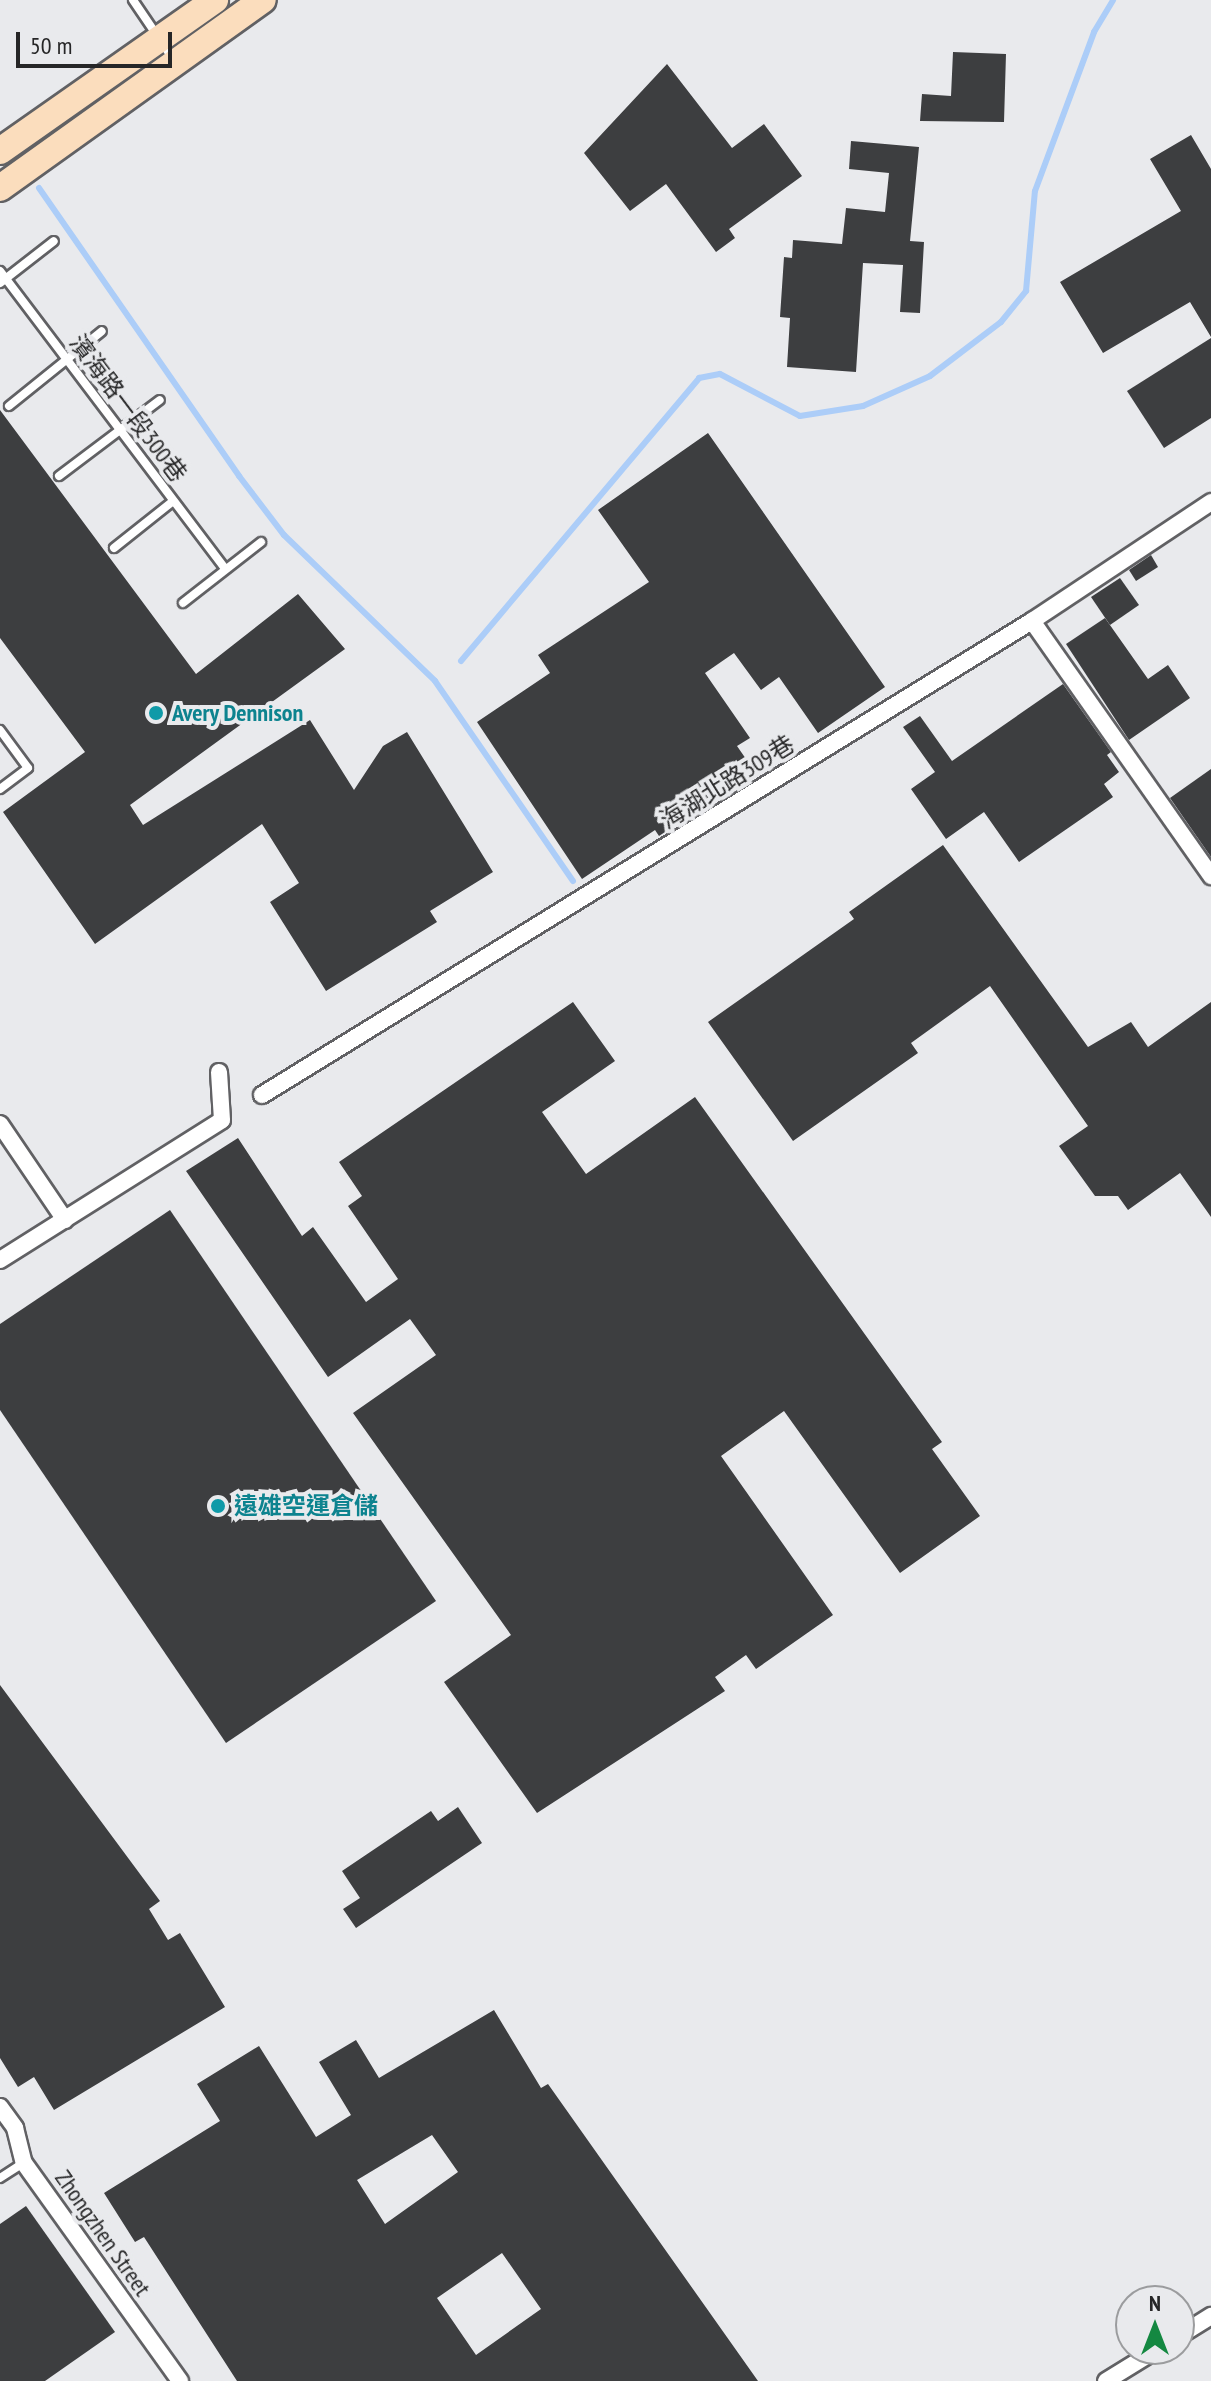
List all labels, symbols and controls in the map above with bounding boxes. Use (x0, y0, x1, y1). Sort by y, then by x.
scale bar (20, 16, 176, 66)
text: 50 m (30, 30, 72, 61)
street label: 濱海路一段300巷 (63, 329, 193, 487)
place label: Avery Dennison (172, 699, 304, 727)
marker: Avery Dennison (147, 704, 165, 722)
street label: 海湖北路309巷 (655, 729, 799, 835)
place label: 遠雄空運倉儲 (234, 1492, 378, 1520)
marker: 遠雄空運倉儲 (209, 1497, 227, 1515)
street label: Zhongzhen Street (49, 2165, 157, 2301)
north arrow (1115, 2285, 1195, 2365)
text: N (1149, 2289, 1161, 2317)

